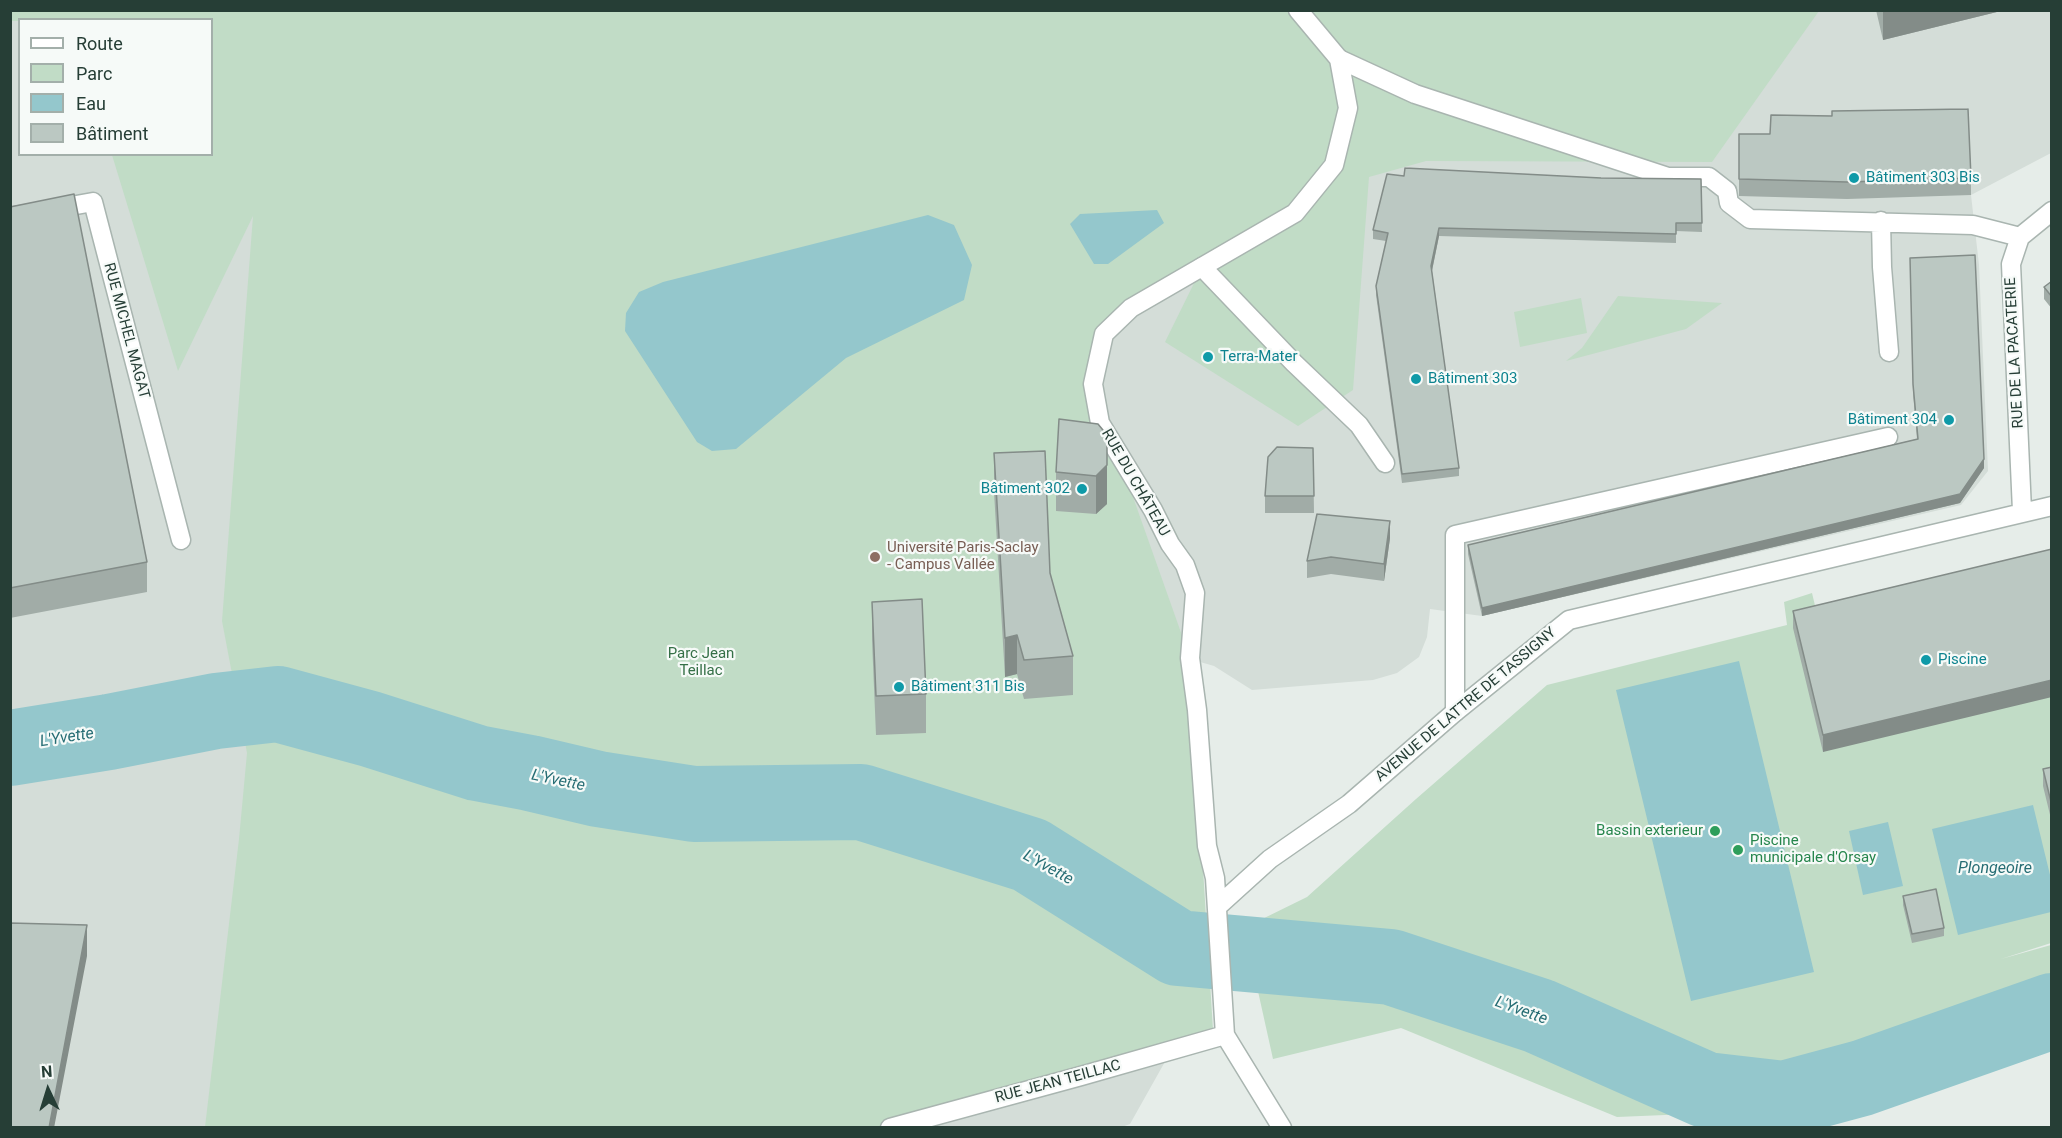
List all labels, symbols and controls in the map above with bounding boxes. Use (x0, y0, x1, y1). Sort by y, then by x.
legend (18, 18, 213, 156)
text: Route (76, 33, 123, 54)
text: Parc (76, 63, 112, 84)
text: Eau (76, 93, 106, 114)
text: Bâtiment (76, 123, 148, 144)
place label: Bâtiment 303 Bis (1866, 169, 1980, 187)
marker: Bâtiment 303 Bis (1847, 171, 1861, 185)
street label: RUE MICHEL MAGAT (99, 261, 153, 401)
street label: RUE DE LA PACATERIE (2002, 277, 2028, 429)
place label: Terra-Mater (1220, 348, 1298, 366)
marker: Terra-Mater (1201, 350, 1215, 364)
place label: Bâtiment 303 (1428, 370, 1517, 388)
marker: Bâtiment 303 (1409, 372, 1423, 386)
place label: Bâtiment 304 (1848, 411, 1937, 429)
marker: Bâtiment 304 (1942, 413, 1956, 427)
street label: RUE DU CHÂTEAU (1097, 426, 1173, 540)
place label: Bâtiment 302 (981, 480, 1070, 498)
marker: Bâtiment 302 (1075, 482, 1089, 496)
place label: Université Paris-Saclay - Campus Vallée (887, 539, 1039, 574)
marker: Université Paris-Saclay - Campus Vallée (868, 550, 882, 564)
street label: AVENUE DE LATTRE DE TASSIGNY (1372, 624, 1560, 786)
park label: Parc Jean Teillac (668, 645, 734, 680)
place label: Piscine (1938, 651, 1987, 669)
marker: Piscine (1919, 653, 1933, 667)
place label: Bâtiment 311 Bis (911, 678, 1025, 696)
marker: Bâtiment 311 Bis (892, 680, 906, 694)
water label: L'Yvette (39, 724, 95, 752)
water label: L'Yvette (529, 766, 587, 796)
place label: Bassin exterieur (1596, 822, 1703, 840)
marker: Bassin exterieur (1708, 824, 1722, 838)
place label: Piscine municipale d'Orsay (1750, 832, 1876, 867)
marker: Piscine municipale d'Orsay (1731, 843, 1745, 857)
water label: L'Yvette (1020, 846, 1076, 890)
water label: Plongeoire (1958, 859, 2032, 879)
water label: L'Yvette (1492, 993, 1550, 1029)
street label: RUE JEAN TEILLAC (993, 1057, 1123, 1107)
north arrow (18, 1060, 78, 1120)
text: N (40, 1062, 53, 1081)

